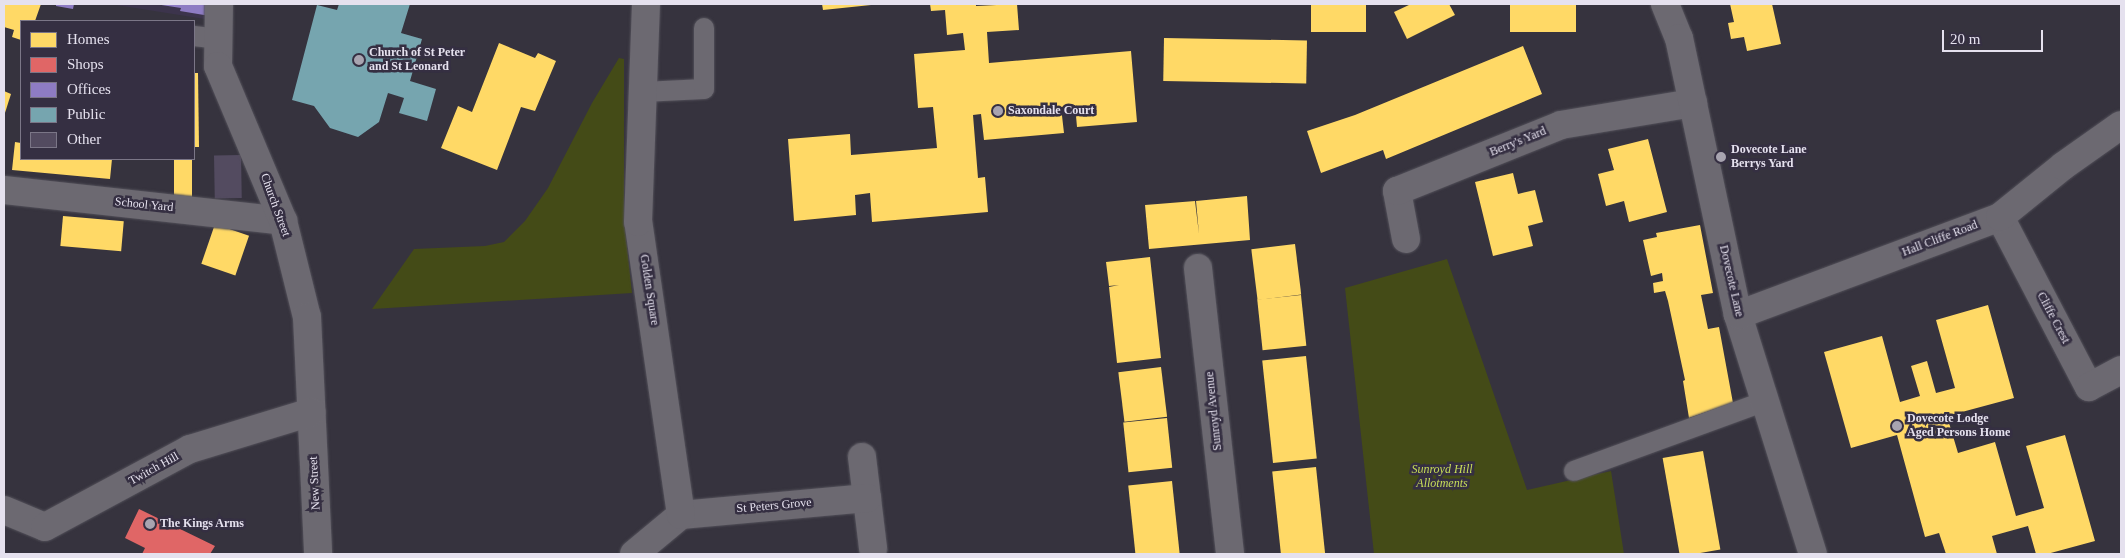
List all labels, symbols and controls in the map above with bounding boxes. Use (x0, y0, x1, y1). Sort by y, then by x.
legend (20, 20, 195, 160)
scale bar (1945, 20, 2046, 52)
text: Homes (67, 31, 110, 47)
text: 20 m (1950, 31, 1980, 47)
place label: Church of St Peter and St Leonard (369, 46, 465, 74)
marker: Church of St Peter and St Leonard (353, 54, 365, 66)
text: Shops (67, 56, 104, 72)
text: Offices (67, 81, 111, 97)
place label: Saxondale Court (1008, 104, 1094, 118)
marker: Saxondale Court (992, 105, 1004, 117)
text: Public (67, 106, 105, 122)
street label: Berry's Yard (1488, 124, 1548, 160)
text: Other (67, 131, 101, 147)
place label: Dovecote Lane Berrys Yard (1731, 143, 1807, 171)
marker: Dovecote Lane Berrys Yard (1715, 151, 1727, 163)
street label: Church Street (257, 171, 293, 239)
street label: School Yard (114, 195, 174, 215)
street label: Hall Cliffe Road (1900, 218, 1980, 260)
street label: Dovecote Lane (1716, 244, 1746, 318)
street label: Golden Square (636, 253, 662, 327)
street label: Cliffe Crest (2033, 290, 2073, 346)
street label: Sunroyd Avenue (1203, 370, 1225, 452)
place label: Dovecote Lodge Aged Persons Home (1907, 412, 2010, 440)
marker: Dovecote Lodge Aged Persons Home (1891, 420, 1903, 432)
street label: Twitch Hill (127, 449, 181, 489)
street label: New Street (306, 456, 324, 510)
park label: Sunroyd Hill Allotments (1411, 463, 1473, 491)
street label: St Peters Grove (736, 496, 812, 516)
place label: The Kings Arms (160, 517, 245, 531)
marker: The Kings Arms (144, 518, 156, 530)

